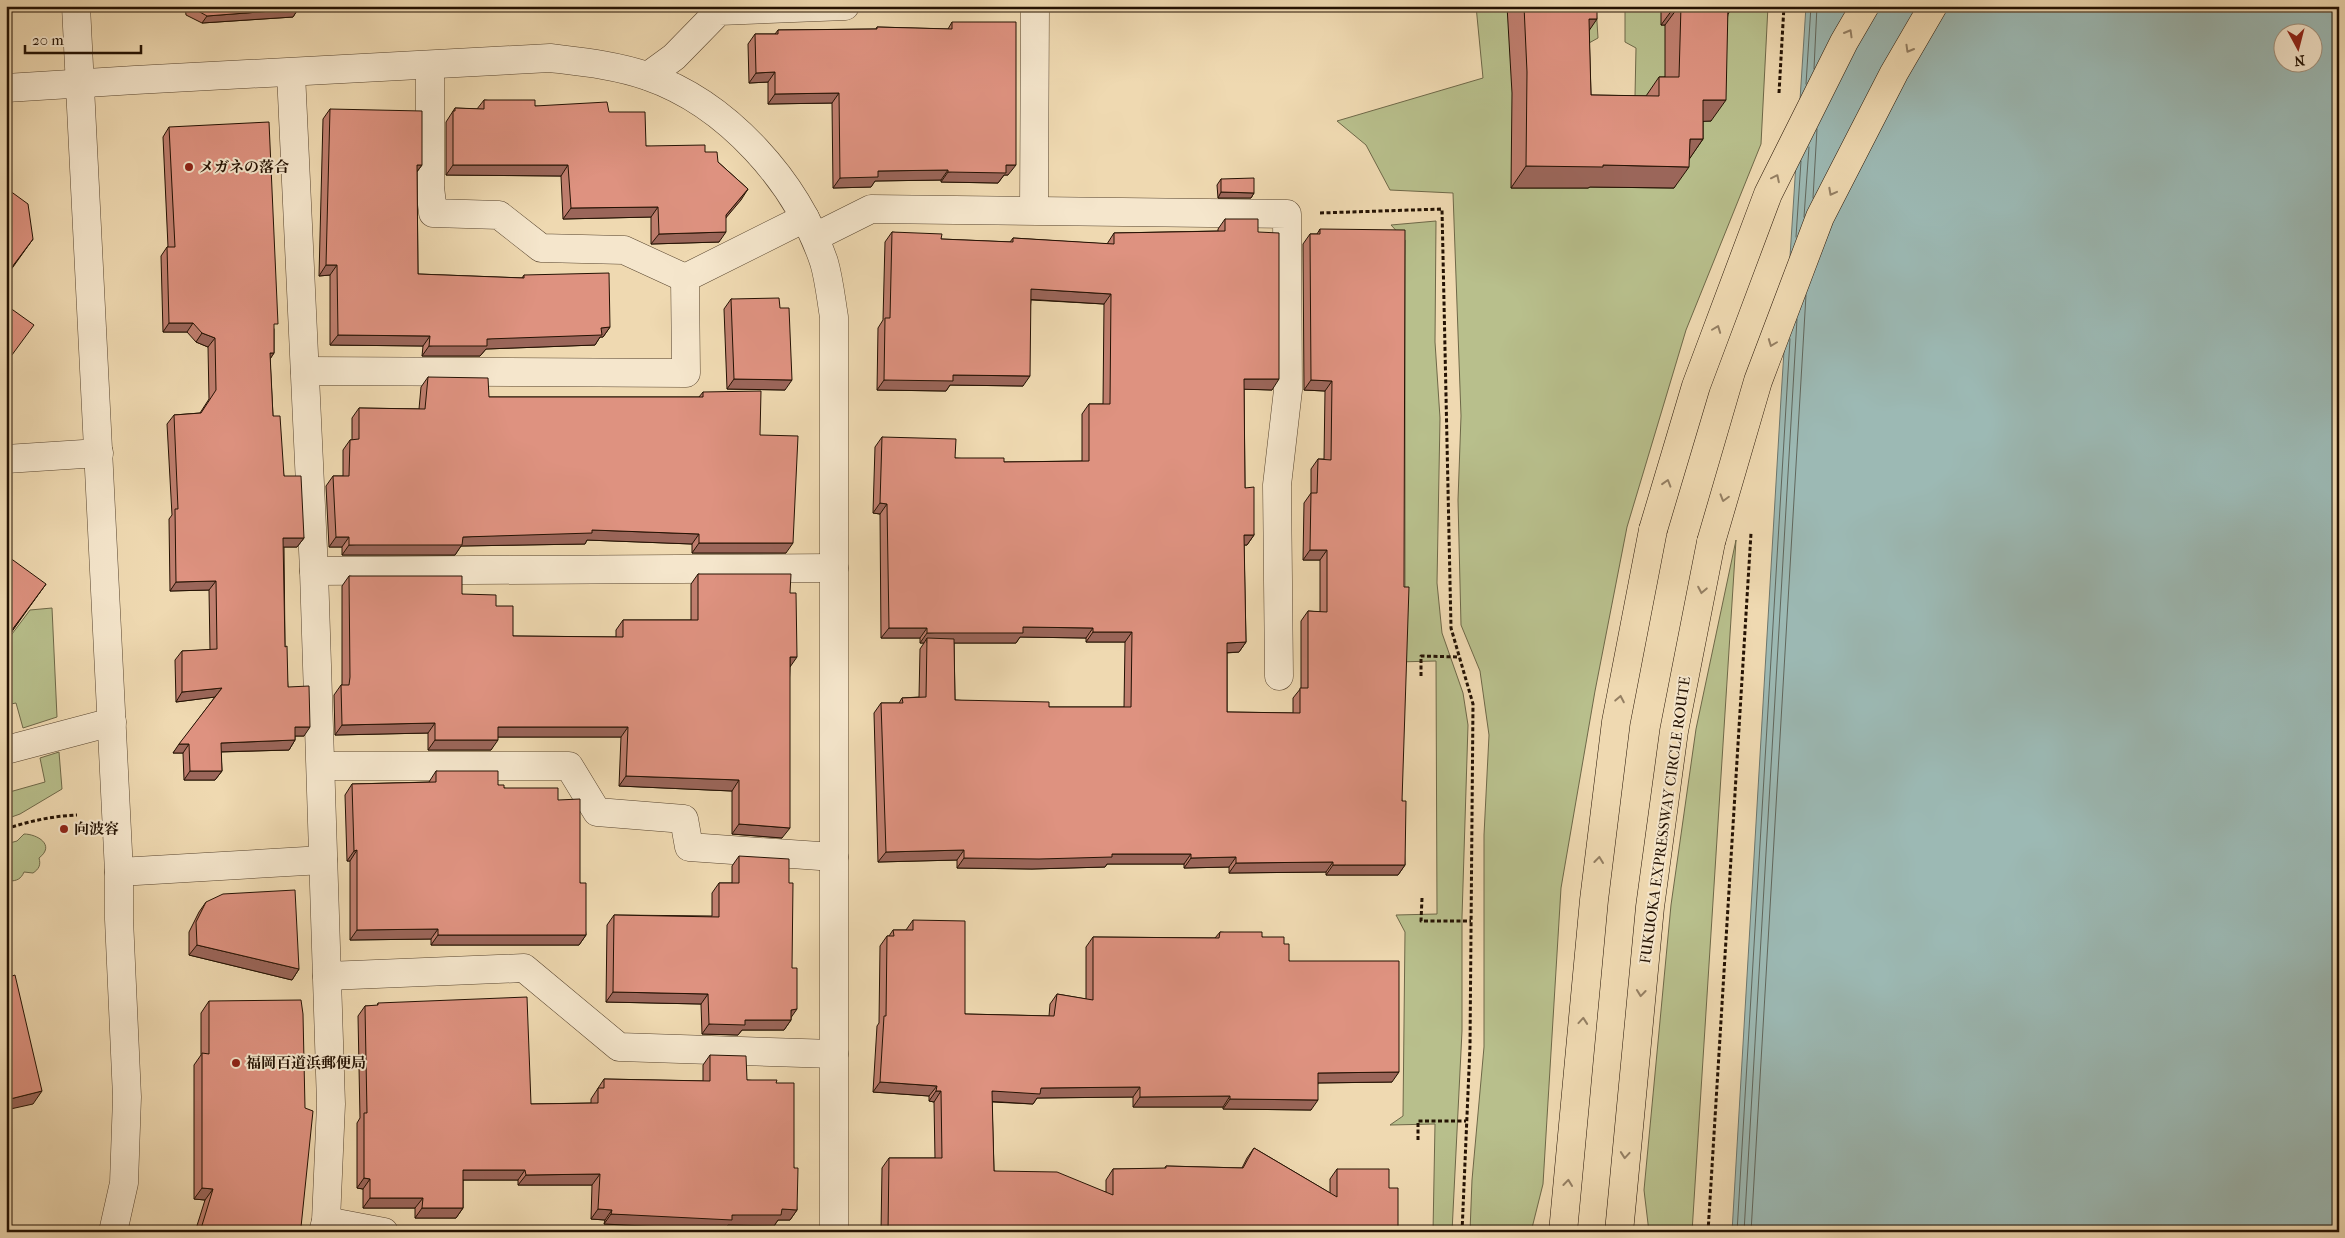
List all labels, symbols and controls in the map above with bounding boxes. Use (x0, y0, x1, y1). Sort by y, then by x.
scale bar (25, 22, 141, 54)
north arrow (2272, 22, 2322, 72)
one-way arrow (1843, 29, 1853, 38)
text: 20 m (32, 31, 64, 49)
one-way arrow (1905, 43, 1915, 52)
text: N (2293, 51, 2306, 70)
place label: メガネの落合 (199, 158, 289, 176)
marker: メガネの落合 (183, 161, 195, 173)
one-way arrow (1770, 174, 1780, 183)
one-way arrow (1828, 187, 1838, 196)
one-way arrow (1711, 325, 1721, 334)
one-way arrow (1768, 338, 1778, 347)
one-way arrow (1661, 480, 1671, 488)
one-way arrow (1719, 494, 1730, 502)
one-way arrow (1697, 586, 1707, 595)
street label: FUKUOKA EXPRESSWAY CIRCLE ROUTE (1636, 675, 1694, 965)
one-way arrow (1615, 694, 1625, 703)
place label: 向波容 (74, 820, 119, 838)
marker: 向波容 (58, 823, 70, 835)
one-way arrow (1593, 855, 1604, 863)
one-way arrow (1636, 989, 1647, 997)
one-way arrow (1577, 1017, 1588, 1025)
place label: 福岡百道浜郵便局 (246, 1054, 366, 1072)
marker: 福岡百道浜郵便局 (230, 1057, 242, 1069)
one-way arrow (1620, 1151, 1631, 1159)
one-way arrow (1562, 1179, 1573, 1187)

